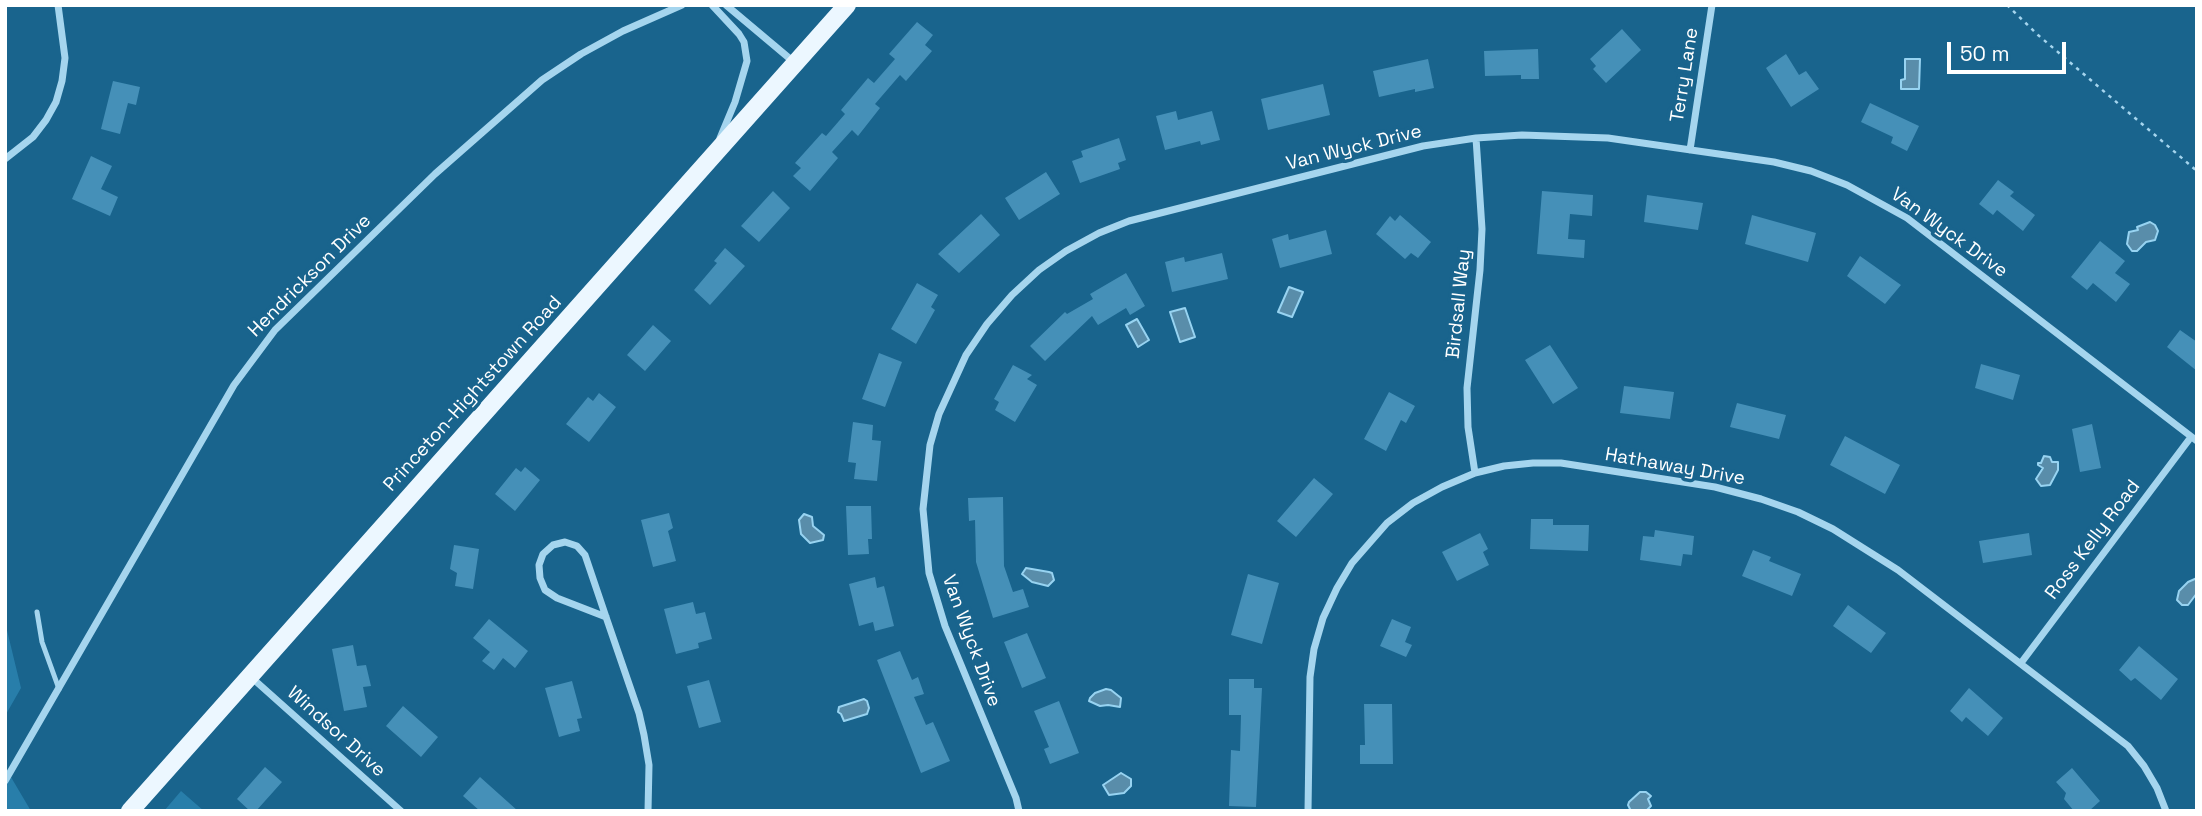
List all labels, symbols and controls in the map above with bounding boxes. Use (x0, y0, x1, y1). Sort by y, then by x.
street label: Terry Lane (1666, 26, 1704, 124)
scale bar (1950, 28, 2069, 72)
text: 50 m (1960, 40, 2010, 67)
street label: Van Wyck Drive (1284, 120, 1424, 176)
street label: Van Wyck Drive (1886, 183, 2012, 283)
street label: Hendrickson Drive (244, 210, 376, 342)
street label: Birdsall Way (1442, 248, 1476, 360)
street label: Princeton-Hightstown Road (379, 292, 567, 496)
street label: Hathaway Drive (1603, 443, 1747, 491)
street label: Ross Kelly Road (2041, 476, 2145, 604)
street label: Van Wyck Drive (937, 572, 1005, 710)
street label: Windsor Drive (282, 682, 390, 782)

